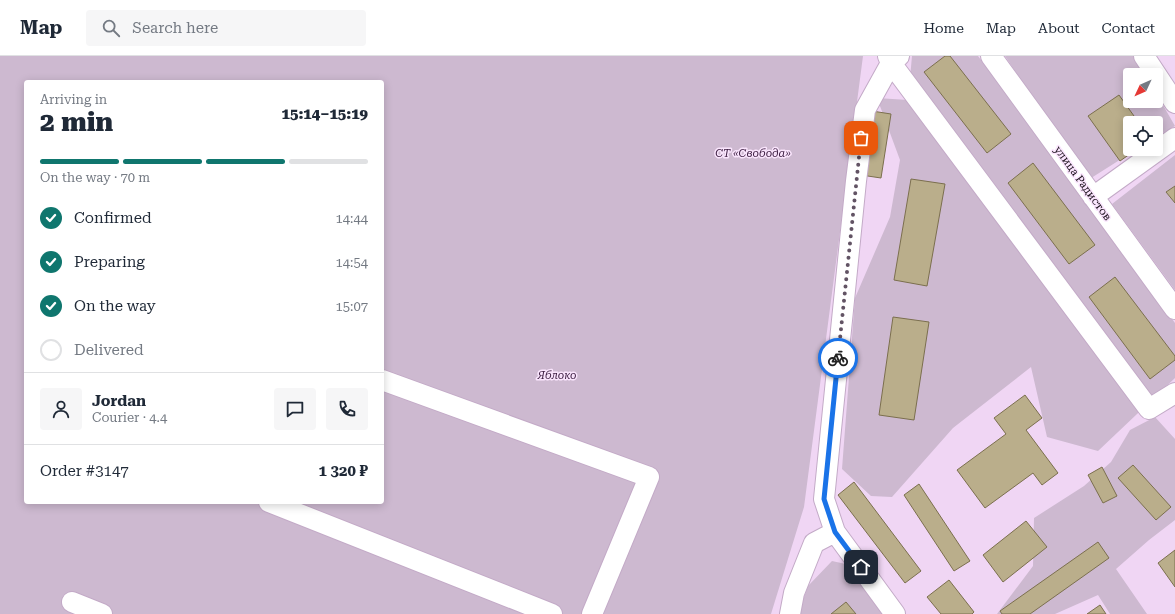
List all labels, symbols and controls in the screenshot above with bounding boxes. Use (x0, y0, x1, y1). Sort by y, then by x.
search box (86, 10, 366, 46)
text: Map (20, 16, 62, 39)
icon: search (100, 17, 122, 39)
text: Search here (132, 19, 218, 37)
text: Home (923, 20, 964, 36)
text: Map (986, 20, 1016, 36)
text: About (1038, 20, 1080, 36)
text: Contact (1102, 20, 1155, 36)
north arrow (1123, 68, 1163, 108)
map controls (1123, 68, 1163, 156)
text: Arriving in (40, 92, 107, 107)
text: 15:14–15:19 (282, 105, 368, 123)
text: 2 min (40, 107, 113, 137)
button: locate (1123, 116, 1163, 156)
pin (844, 121, 878, 155)
icon: bag (850, 127, 872, 149)
street label: улица Радистов (1051, 144, 1114, 223)
park label: СТ «Свобода» (715, 147, 791, 160)
text: On the way · 70 m (40, 170, 150, 185)
icon: check (40, 207, 62, 229)
text: Confirmed (74, 209, 152, 227)
text: 14:44 (336, 211, 368, 226)
icon: check (40, 251, 62, 273)
text: Preparing (74, 253, 145, 271)
text: 14:54 (336, 255, 368, 270)
icon: check (40, 295, 62, 317)
text: On the way (74, 297, 156, 315)
text: 15:07 (336, 299, 368, 314)
courier (818, 338, 858, 378)
text: Delivered (74, 341, 144, 359)
icon: bike (827, 347, 849, 369)
park label: Яблоко (536, 369, 577, 382)
button: person (40, 388, 82, 430)
button: chat (274, 388, 316, 430)
button: phone (326, 388, 368, 430)
text: Jordan (92, 392, 146, 410)
text: Courier · 4.4 (92, 410, 167, 425)
text: Order #3147 (40, 462, 129, 480)
text: 1 320 ₽ (318, 462, 368, 480)
pin (844, 550, 878, 584)
icon: home (850, 556, 872, 578)

